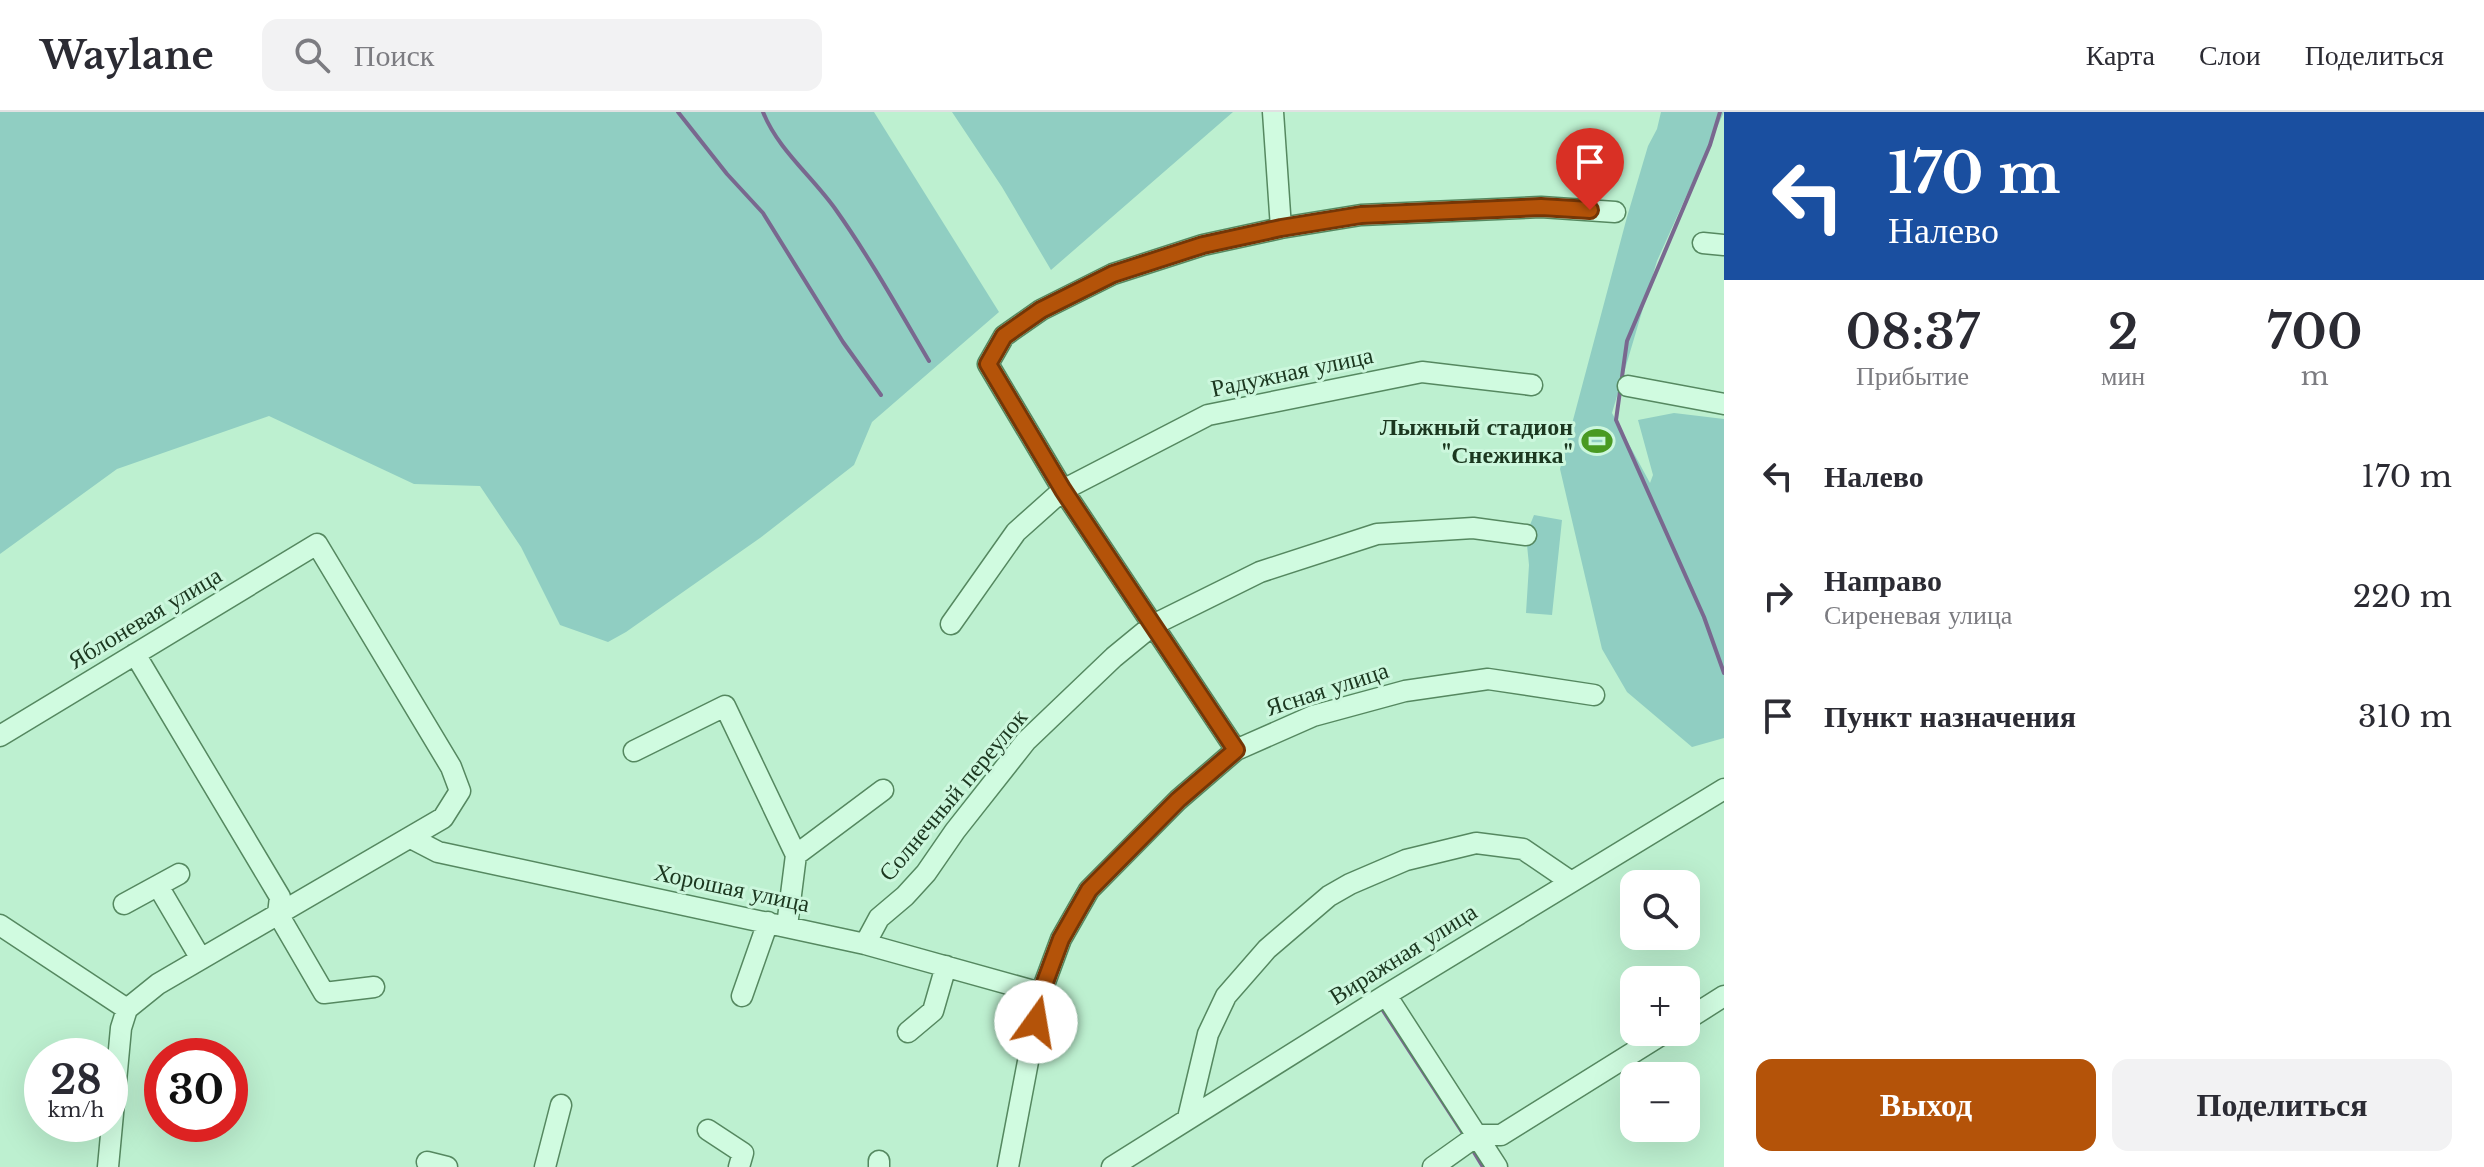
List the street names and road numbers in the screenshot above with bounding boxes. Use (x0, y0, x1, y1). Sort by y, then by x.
street label: Радужная улица (1208, 340, 1376, 403)
street label: Яблоневая улица (63, 560, 227, 675)
street label: Ясная улица (1262, 655, 1392, 722)
street label: Солнечный переулок (872, 703, 1033, 887)
street label: Хорошая улица (652, 857, 813, 918)
street label: Виражная улица (1323, 896, 1482, 1011)

